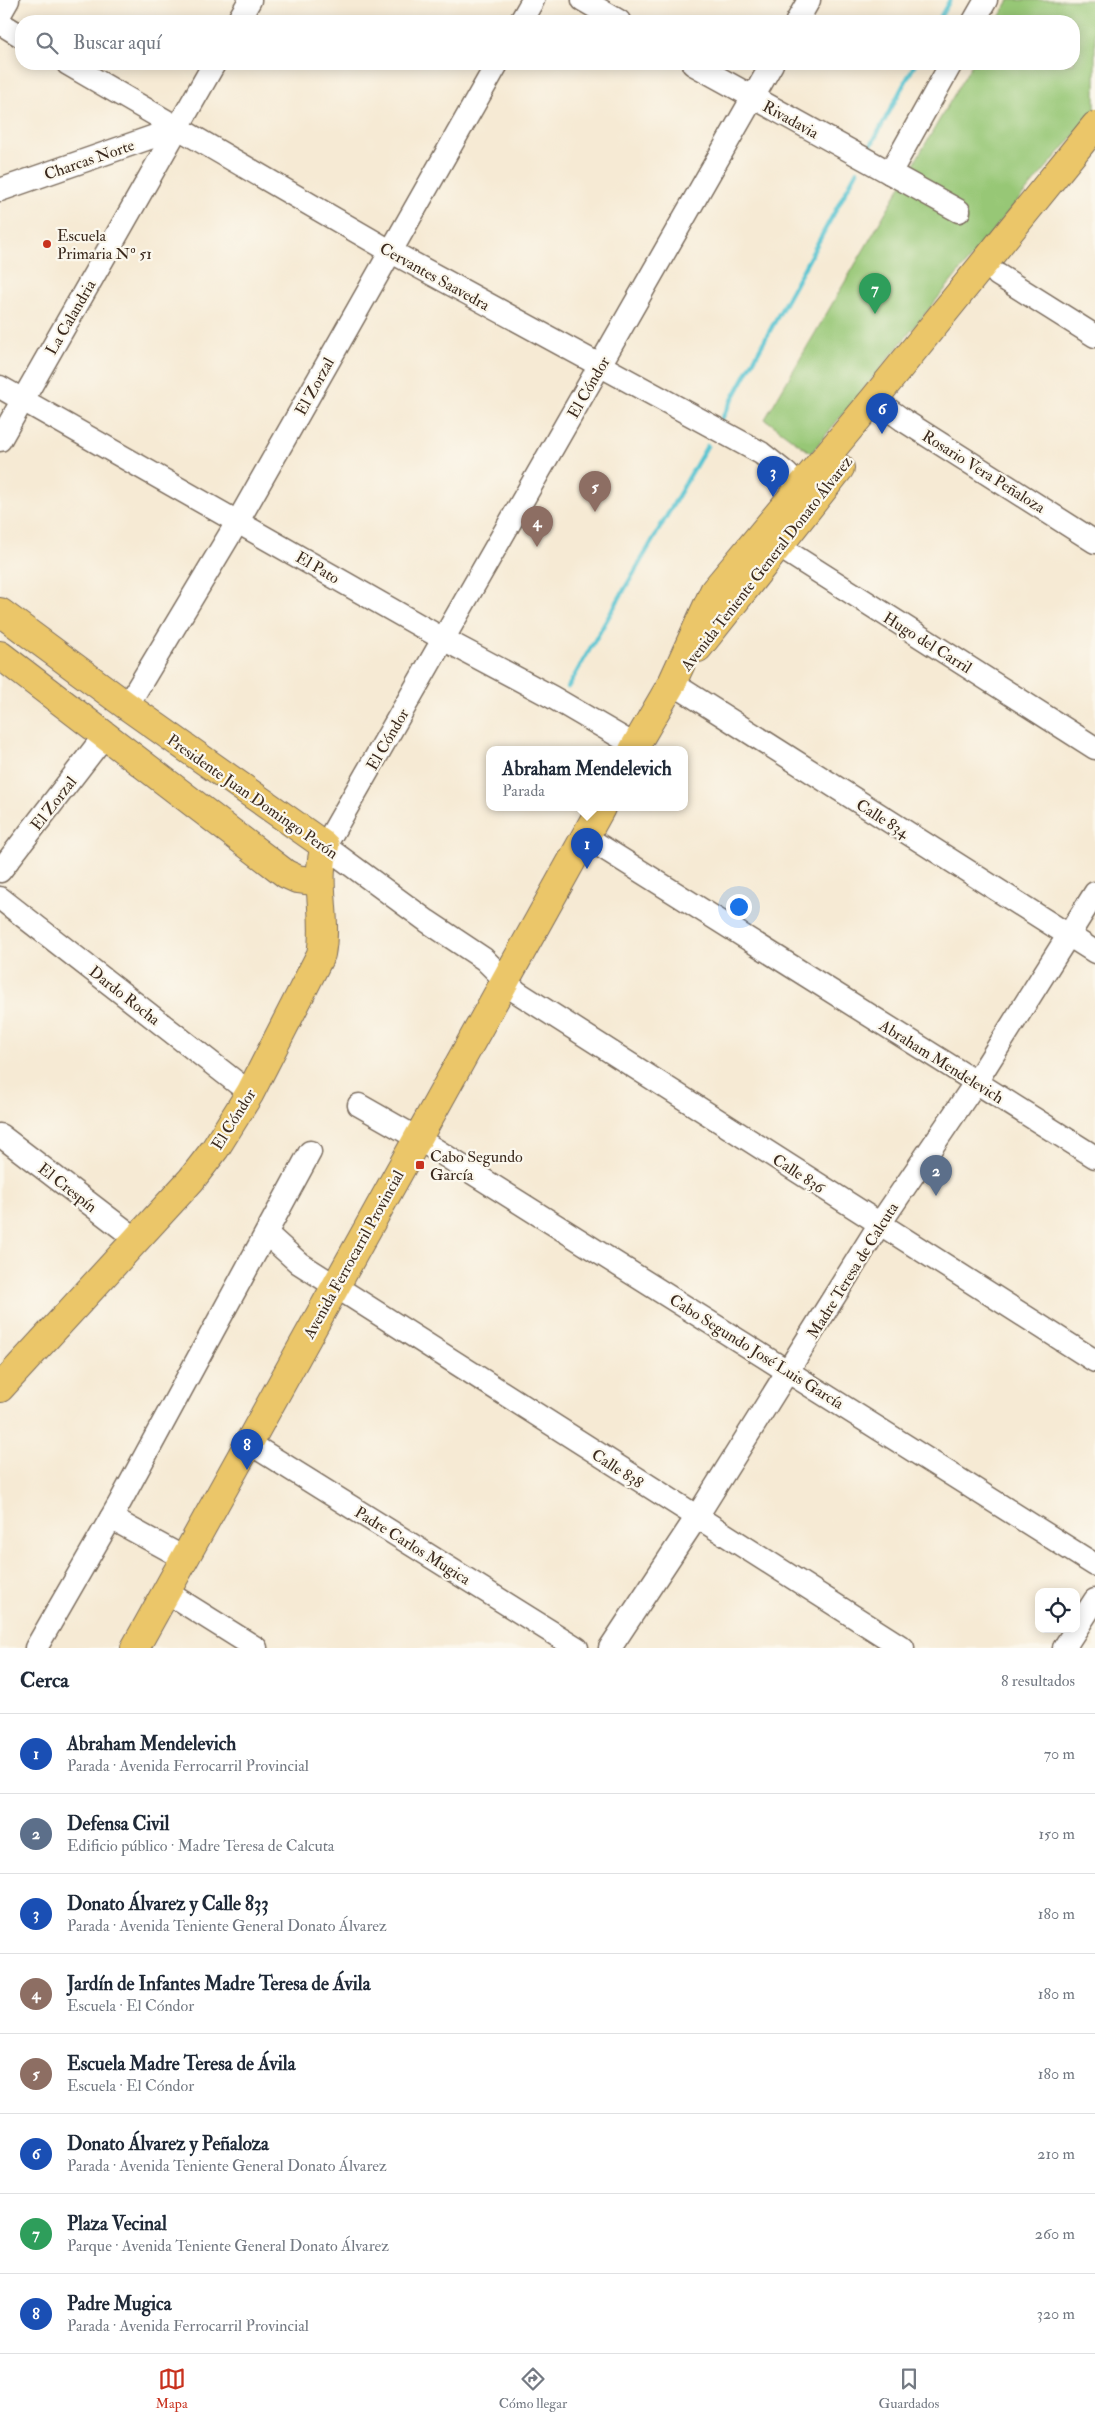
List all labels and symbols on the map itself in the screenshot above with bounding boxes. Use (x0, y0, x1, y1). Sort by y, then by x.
street label: Rivadavia (759, 96, 822, 144)
street label: Charcas Norte (42, 135, 137, 185)
place label: Escuela Primaria Nº 51 (57, 226, 152, 264)
marker: Escuela Primaria Nº 51 (41, 238, 53, 250)
street label: Cervantes Saavedra (376, 238, 493, 316)
pin: 7 (859, 273, 891, 314)
street label: La Calandria (41, 276, 101, 359)
street label: El Cóndor (563, 353, 615, 422)
street label: El Zorzal (291, 354, 339, 419)
pin: 6 (866, 393, 898, 434)
street label: Rosario Vera Peñaloza (918, 426, 1049, 518)
street label: Avenida Teniente General Donato Álvarez (675, 451, 857, 676)
pin: 3 (757, 456, 789, 497)
pin: 5 (579, 471, 611, 512)
pin: 4 (521, 506, 553, 547)
street label: El Pato (292, 547, 343, 589)
street label: Hugo del Carril (879, 608, 975, 678)
street label: El Cóndor (362, 705, 414, 774)
street label: Presidente Juan Domingo Perón (162, 730, 342, 864)
street label: El Zorzal (26, 773, 81, 835)
street label: Calle 834 (852, 795, 914, 844)
pin: 1 (571, 828, 603, 869)
your location (726, 894, 752, 920)
street label: Dardo Rocha (85, 962, 164, 1030)
street label: Abraham Mendelevich (875, 1015, 1008, 1108)
street label: El Cóndor (207, 1085, 260, 1154)
place label: Cabo Segundo García (430, 1147, 523, 1185)
street label: Calle 836 (769, 1150, 829, 1199)
pin: 2 (920, 1155, 952, 1196)
street label: El Crespín (33, 1159, 101, 1218)
marker: Cabo Segundo García (414, 1159, 426, 1171)
street label: Avenida Ferrocarril Provincial (299, 1167, 409, 1343)
street label: Madre Teresa de Calcuta (803, 1198, 903, 1342)
street label: Cabo Segundo José Luis García (665, 1290, 848, 1415)
pin: 8 (231, 1429, 263, 1470)
street label: Calle 838 (588, 1445, 647, 1493)
street label: Padre Carlos Mugica (351, 1502, 474, 1590)

